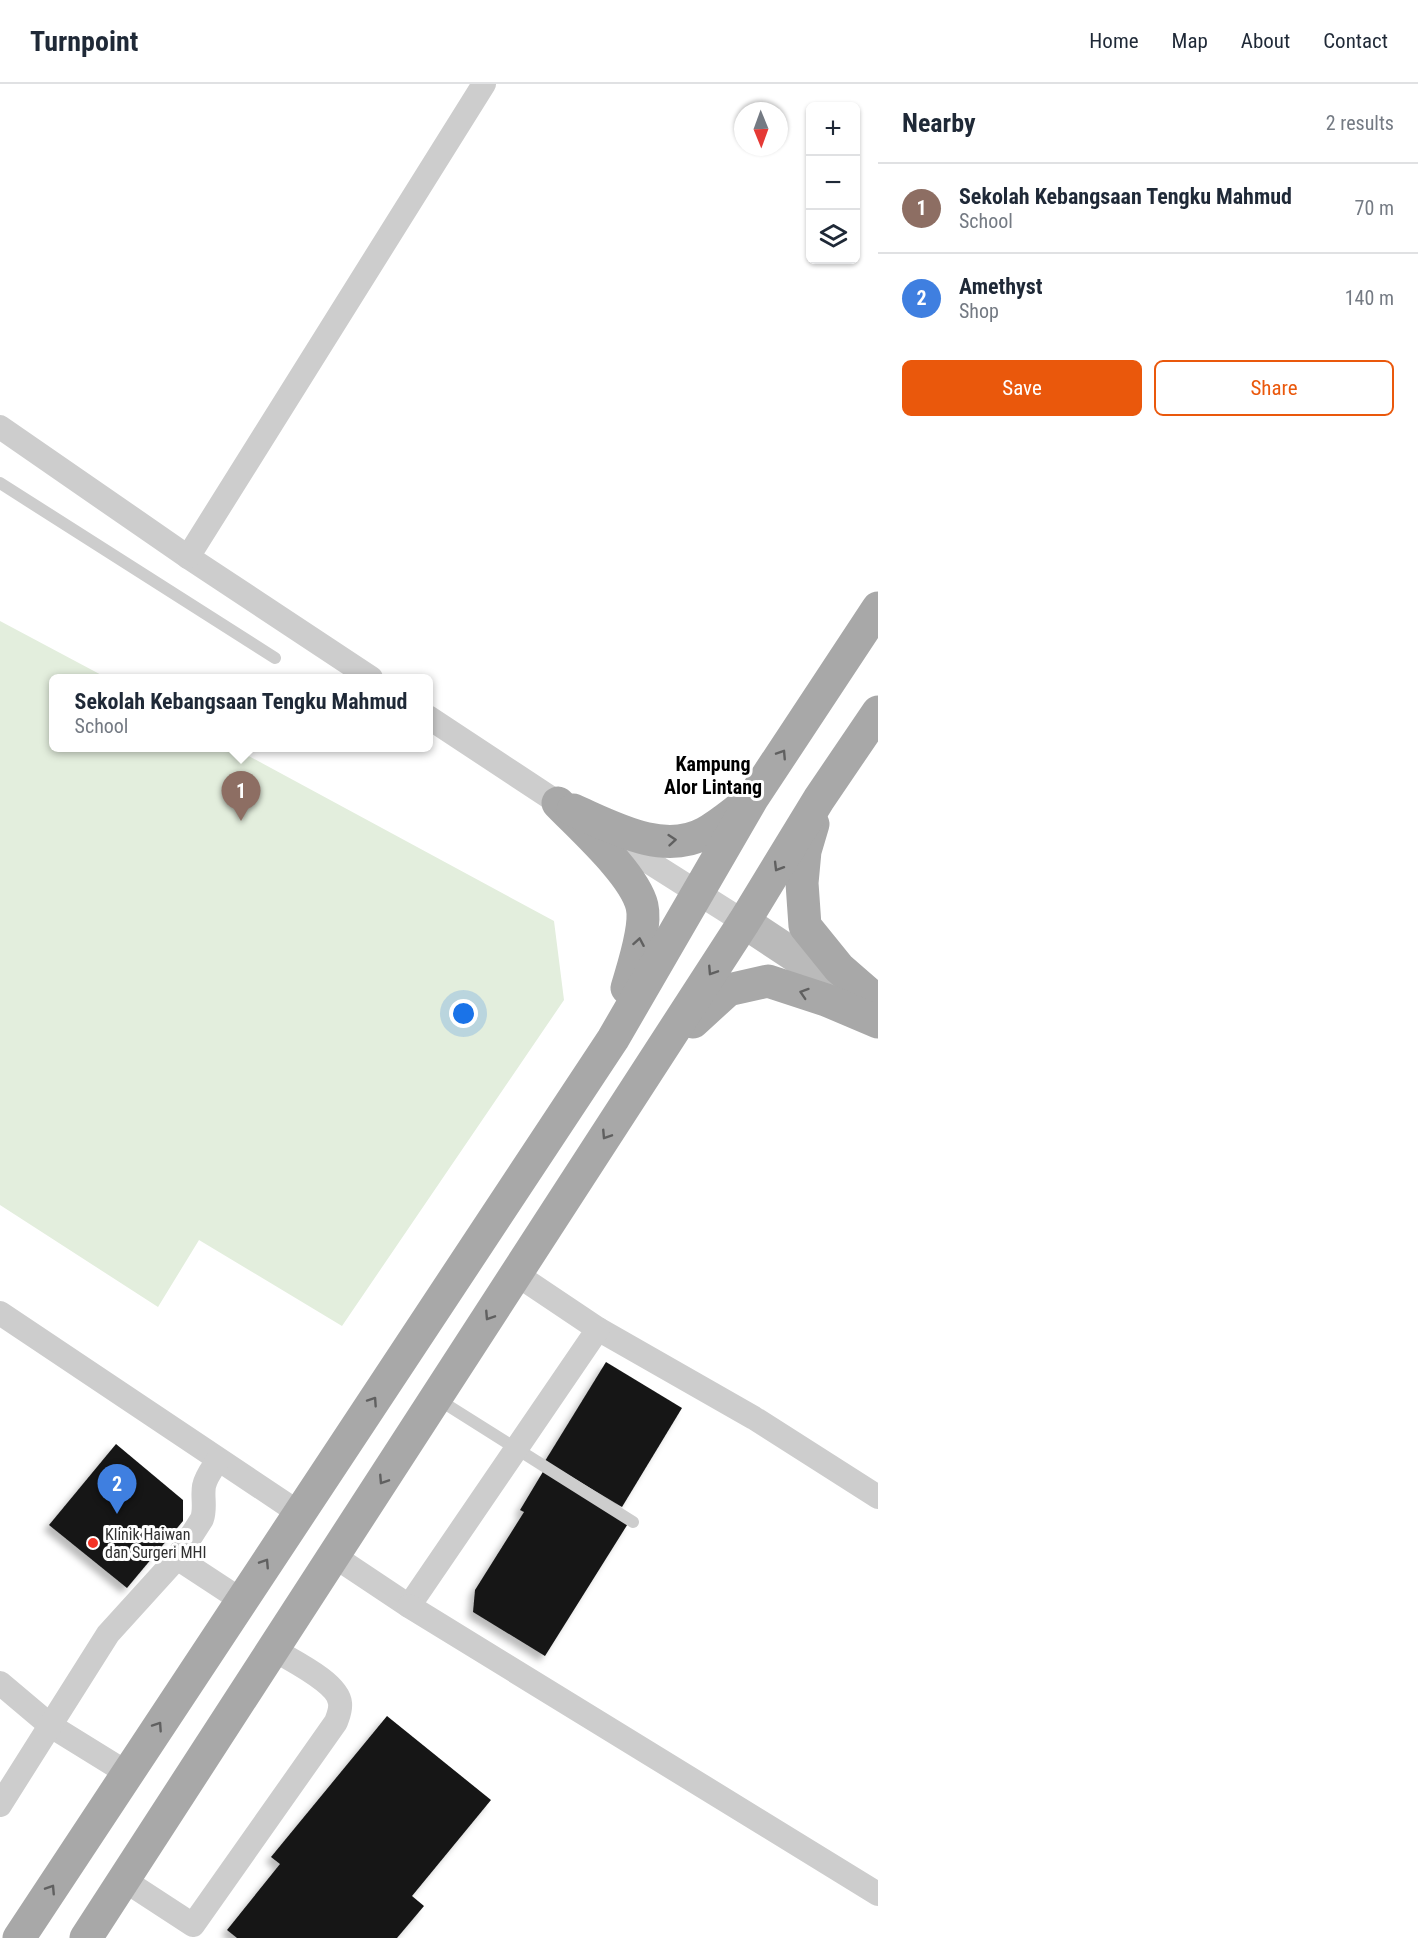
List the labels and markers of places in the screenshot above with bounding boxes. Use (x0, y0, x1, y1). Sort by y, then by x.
pin: 1 (222, 772, 260, 821)
pin: 2 (98, 1464, 136, 1514)
place label: Klinik Haiwan dan Surgeri MHI (105, 1525, 206, 1562)
marker: Klinik Haiwan dan Surgeri MHI (86, 1536, 100, 1550)

